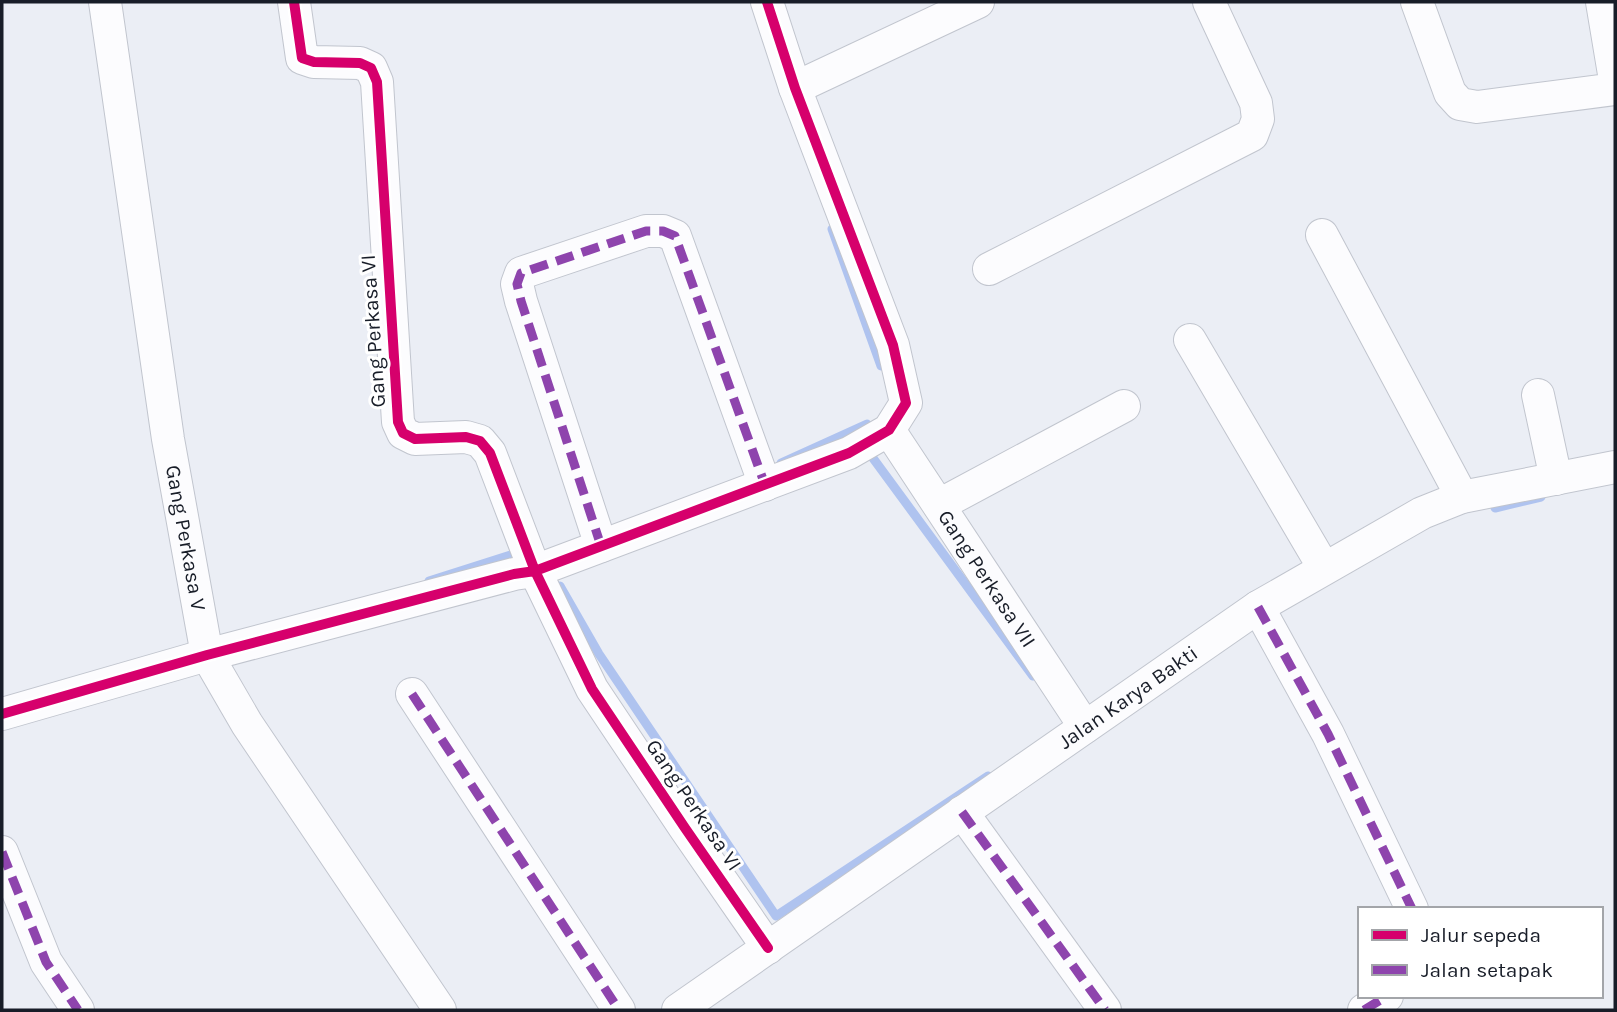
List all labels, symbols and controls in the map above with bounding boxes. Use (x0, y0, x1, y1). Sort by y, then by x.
street label: Gang Perkasa VI (356, 254, 390, 408)
street label: Gang Perkasa V (161, 463, 211, 613)
street label: Gang Perkasa VII (933, 505, 1041, 652)
street label: Jalan Karya Bakti (1054, 641, 1202, 754)
street label: Gang Perkasa VI (641, 735, 747, 875)
legend (1358, 907, 1603, 998)
text: Jalur sepeda (1421, 923, 1541, 947)
text: Jalan setapak (1421, 958, 1553, 982)

